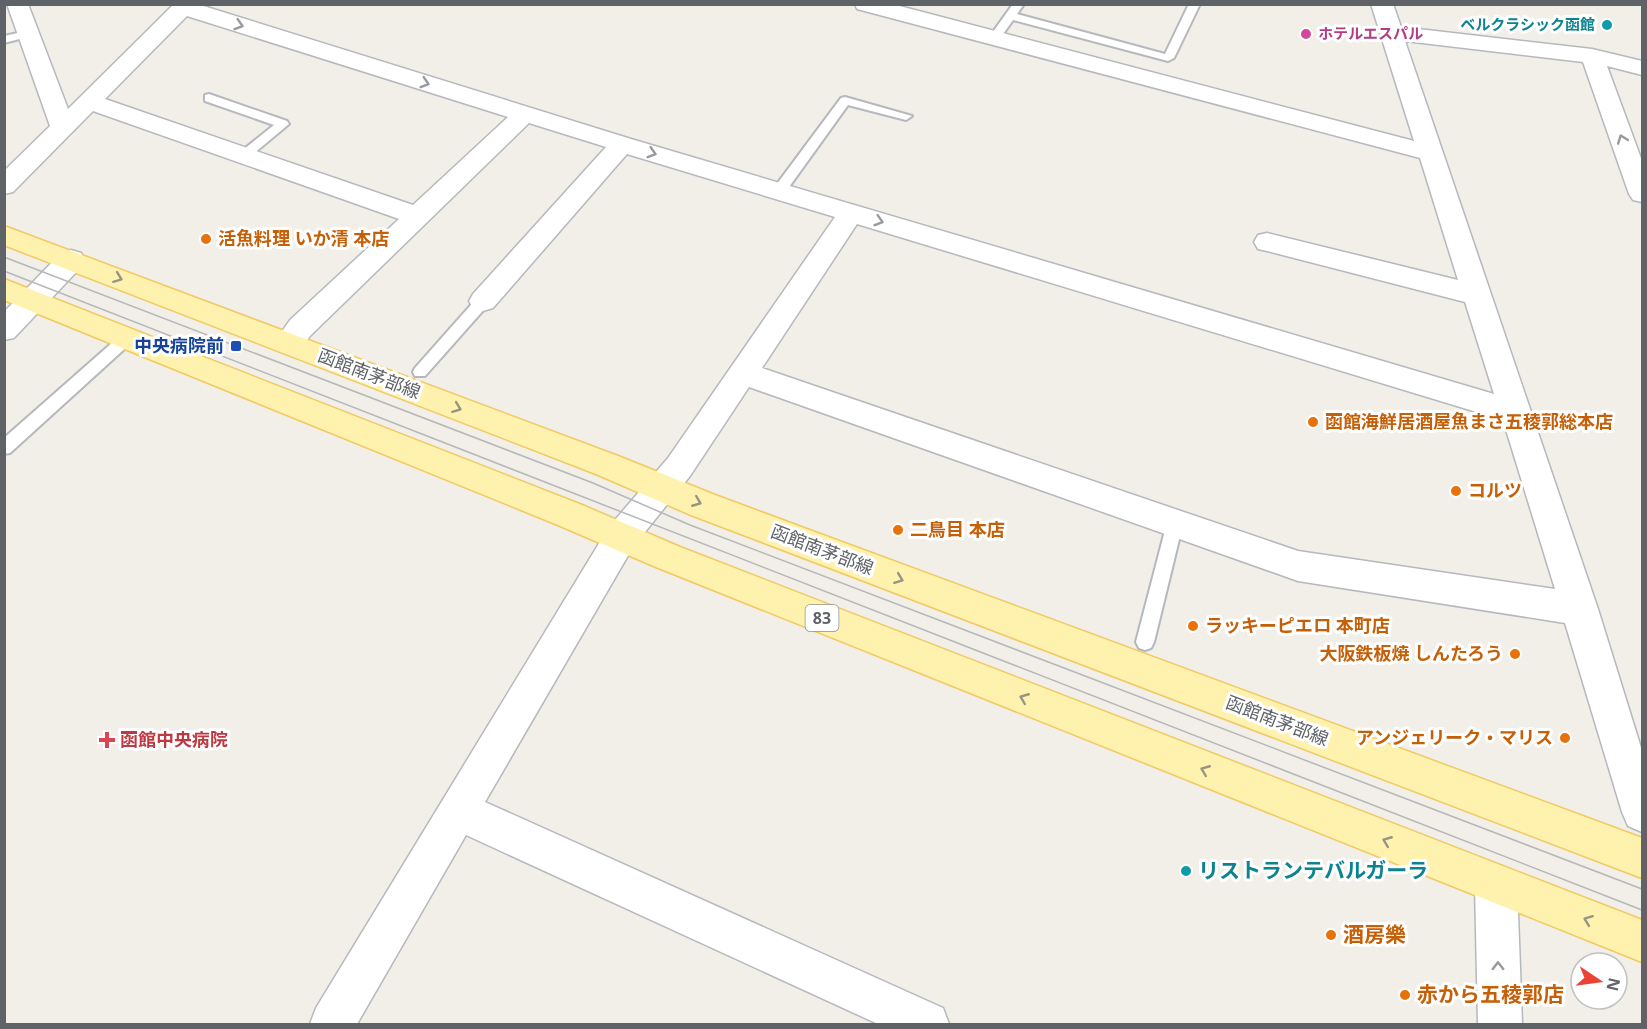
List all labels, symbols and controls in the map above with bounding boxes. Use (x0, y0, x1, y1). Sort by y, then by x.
place label: ベルクラシック函館 (1460, 14, 1595, 34)
one-way arrow (233, 18, 244, 30)
marker: ベルクラシック函館 (1600, 18, 1614, 32)
place label: ホテルエスパル (1318, 23, 1423, 43)
marker: ホテルエスパル (1299, 27, 1313, 41)
one-way arrow (419, 76, 430, 88)
one-way arrow (1617, 134, 1630, 145)
one-way arrow (646, 146, 657, 158)
one-way arrow (873, 214, 884, 226)
place label: 活魚料理 いか清 本店 (218, 226, 389, 250)
marker: 活魚料理 いか清 本店 (199, 232, 213, 246)
one-way arrow (112, 270, 123, 283)
place label: 中央病院前 (134, 333, 224, 357)
marker: 中央病院前 (229, 339, 243, 353)
street label: 函館南茅部線 (315, 343, 424, 404)
one-way arrow (451, 400, 462, 413)
place label: 函館海鮮居酒屋魚まさ五稜郭総本店 (1325, 409, 1613, 433)
marker: 函館海鮮居酒屋魚まさ五稜郭総本店 (1306, 415, 1320, 429)
place label: コルツ (1468, 478, 1522, 502)
marker: コルツ (1449, 484, 1463, 498)
one-way arrow (691, 495, 702, 508)
place label: 二鳥目 本店 (910, 517, 1005, 541)
street label: 函館南茅部線 (768, 519, 877, 580)
marker: 二鳥目 本店 (891, 523, 905, 537)
one-way arrow (893, 571, 904, 584)
road number: 83 (806, 605, 838, 631)
place label: ラッキーピエロ 本町店 (1205, 613, 1390, 637)
marker: ラッキーピエロ 本町店 (1186, 619, 1200, 633)
place label: 大阪鉄板焼 しんたろう (1319, 641, 1503, 665)
marker: 大阪鉄板焼 しんたろう (1508, 647, 1522, 661)
street label: 函館南茅部線 (1223, 690, 1332, 751)
one-way arrow (1019, 693, 1030, 705)
place label: アンジェリーク・マリス (1356, 725, 1553, 749)
place label: 函館中央病院 (120, 727, 228, 751)
marker: 函館中央病院 (98, 731, 116, 749)
marker: アンジェリーク・マリス (1558, 731, 1572, 745)
one-way arrow (1201, 765, 1212, 777)
one-way arrow (1382, 836, 1392, 849)
place label: リストランテバルガーラ (1198, 856, 1428, 884)
marker: リストランテバルガーラ (1179, 864, 1193, 878)
one-way arrow (1583, 915, 1594, 927)
place label: 酒房樂 (1343, 920, 1406, 948)
marker: 酒房樂 (1324, 928, 1338, 942)
north arrow (1569, 951, 1629, 1011)
one-way arrow (1492, 962, 1505, 971)
text: N (1601, 976, 1626, 993)
place label: 赤から五稜郭店 (1417, 980, 1564, 1008)
marker: 赤から五稜郭店 (1398, 988, 1412, 1002)

